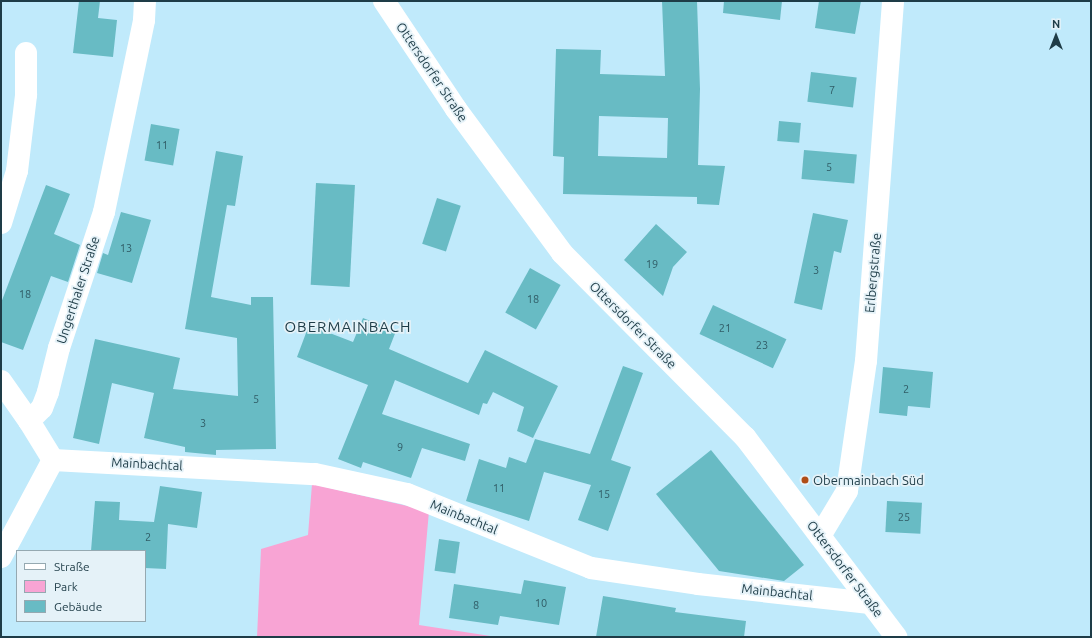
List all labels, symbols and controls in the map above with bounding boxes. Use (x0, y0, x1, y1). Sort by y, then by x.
north arrow (1036, 16, 1076, 56)
text: N (1052, 18, 1060, 30)
street label: Ottersdorfer Straße (393, 19, 471, 125)
house number: 7 (829, 83, 835, 97)
house number: 11 (156, 138, 168, 152)
house number: 5 (826, 160, 832, 174)
street label: Erlbergstraße (862, 232, 884, 314)
street label: Ungerthaler Straße (53, 234, 103, 346)
house number: 13 (120, 241, 132, 255)
house number: 19 (646, 257, 658, 271)
house number: 3 (813, 263, 819, 277)
street label: Ottersdorfer Straße (586, 278, 680, 372)
house number: 18 (19, 287, 31, 301)
house number: 18 (527, 292, 539, 306)
district label: OBERMAINBACH (284, 318, 412, 336)
house number: 21 (719, 321, 731, 335)
house number: 23 (756, 338, 768, 352)
house number: 2 (903, 382, 909, 396)
house number: 5 (253, 392, 259, 406)
house number: 3 (200, 416, 206, 430)
house number: 9 (397, 440, 403, 454)
street label: Mainbachtal (111, 454, 183, 474)
place label: Obermainbach Süd (813, 472, 924, 488)
marker: Obermainbach Süd (800, 475, 810, 485)
house number: 11 (493, 481, 505, 495)
house number: 15 (598, 487, 610, 501)
street label: Mainbachtal (428, 496, 500, 538)
house number: 25 (898, 510, 910, 524)
street label: Ottersdorfer Straße (804, 518, 886, 620)
house number: 2 (145, 530, 151, 544)
legend (16, 550, 146, 622)
text: Straße (54, 560, 90, 573)
text: Park (54, 580, 78, 593)
street label: Mainbachtal (741, 581, 813, 603)
house number: 10 (535, 596, 547, 610)
house number: 8 (473, 598, 479, 612)
text: Gebäude (54, 600, 102, 613)

